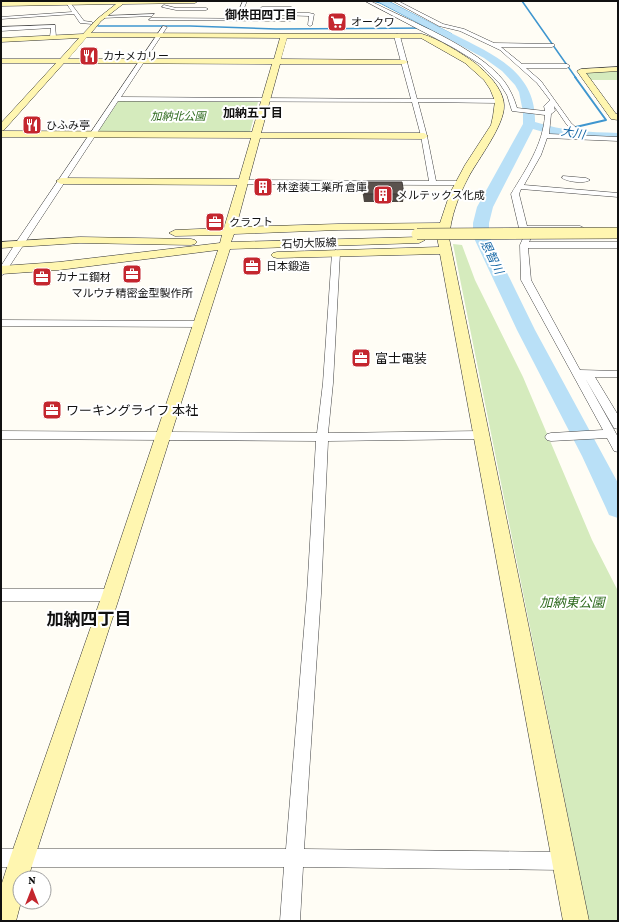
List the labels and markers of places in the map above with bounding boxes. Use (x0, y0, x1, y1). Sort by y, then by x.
supermarket icon: オークワ (326, 11, 348, 33)
place label: オークワ (351, 16, 395, 28)
restaurant icon: カナメカリー (78, 45, 100, 67)
place label: カナメカリー (103, 50, 169, 62)
restaurant icon: ひふみ亭 (21, 114, 43, 136)
place label: ひふみ亭 (46, 119, 90, 131)
building icon: 林塗装工業所 倉庫 (252, 176, 274, 198)
place label: 林塗装工業所 倉庫 (277, 181, 367, 193)
building icon: メルテックス化成 (372, 184, 394, 206)
place label: メルテックス化成 (397, 189, 485, 201)
office icon: クラフト (204, 211, 226, 233)
place label: クラフト (229, 216, 273, 228)
office icon: 日本鍛造 (241, 255, 263, 277)
place label: 日本鍛造 (266, 260, 310, 272)
office icon: マルウチ精密金型製作所 (121, 263, 143, 285)
office icon: カナエ鋼材 (31, 266, 53, 288)
place label: カナエ鋼材 (56, 271, 111, 283)
place label: マルウチ精密金型製作所 (72, 287, 193, 299)
office icon: 富士電装 (350, 347, 372, 369)
place label: 富士電装 (375, 351, 427, 366)
office icon: ワーキングライフ 本社 (41, 399, 63, 421)
place label: ワーキングライフ 本社 (66, 403, 198, 418)

